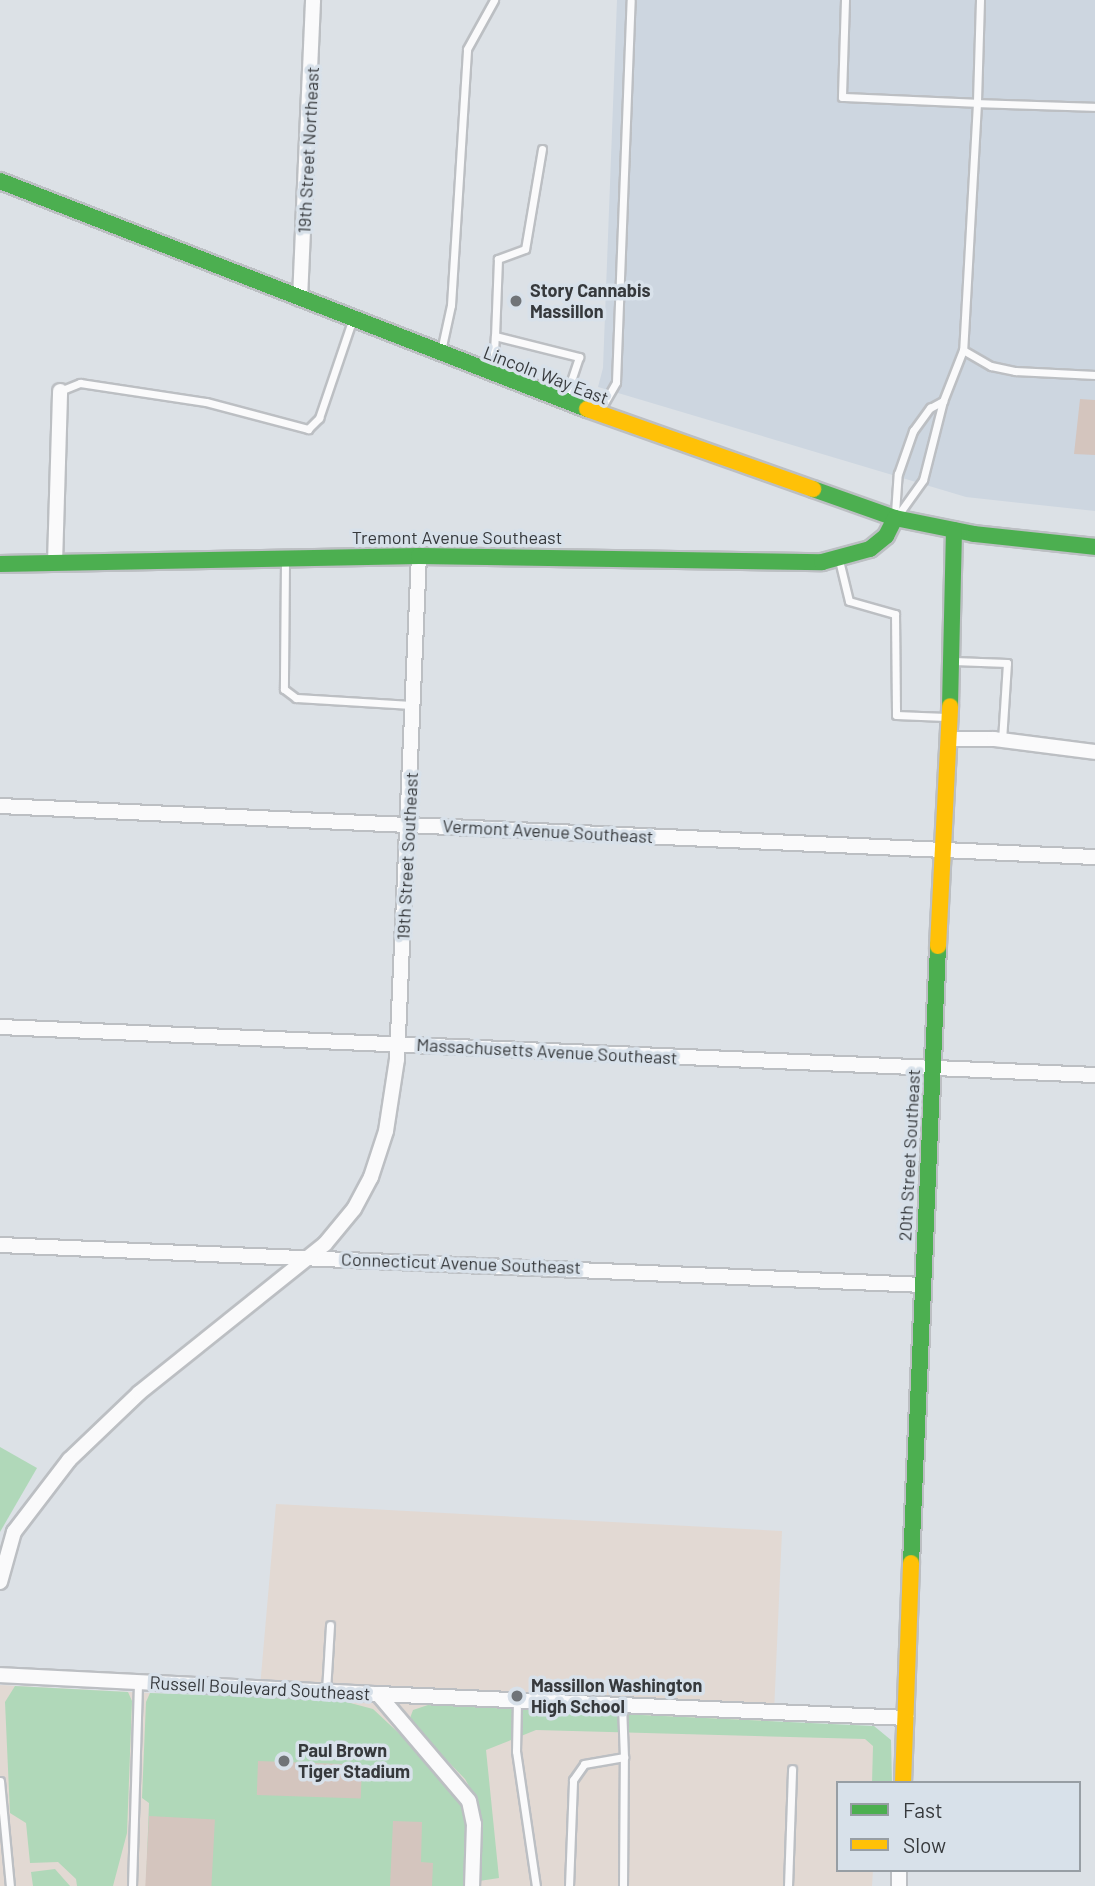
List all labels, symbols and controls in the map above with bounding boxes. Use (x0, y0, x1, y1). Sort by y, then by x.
street label: 19th Street Northeast (293, 66, 323, 234)
place label: Story Cannabis Massillon (530, 280, 651, 322)
marker: Story Cannabis Massillon (508, 293, 524, 309)
street label: Lincoln Way East (480, 341, 612, 409)
street label: Tremont Avenue Southeast (352, 526, 562, 548)
street label: 19th Street Southeast (392, 771, 422, 941)
street label: Vermont Avenue Southeast (442, 815, 654, 847)
street label: Massachusetts Avenue Southeast (416, 1033, 678, 1069)
street label: 20th Street Southeast (894, 1068, 924, 1242)
street label: Connecticut Avenue Southeast (341, 1248, 581, 1278)
street label: Russell Boulevard Southeast (149, 1671, 371, 1705)
place label: Massillon Washington High School (531, 1675, 702, 1718)
marker: Massillon Washington High School (509, 1688, 525, 1704)
place label: Paul Brown Tiger Stadium (298, 1740, 410, 1782)
marker: Paul Brown Tiger Stadium (276, 1753, 292, 1769)
legend (836, 1781, 1081, 1872)
text: Fast (903, 1797, 943, 1822)
text: Slow (903, 1832, 946, 1857)

